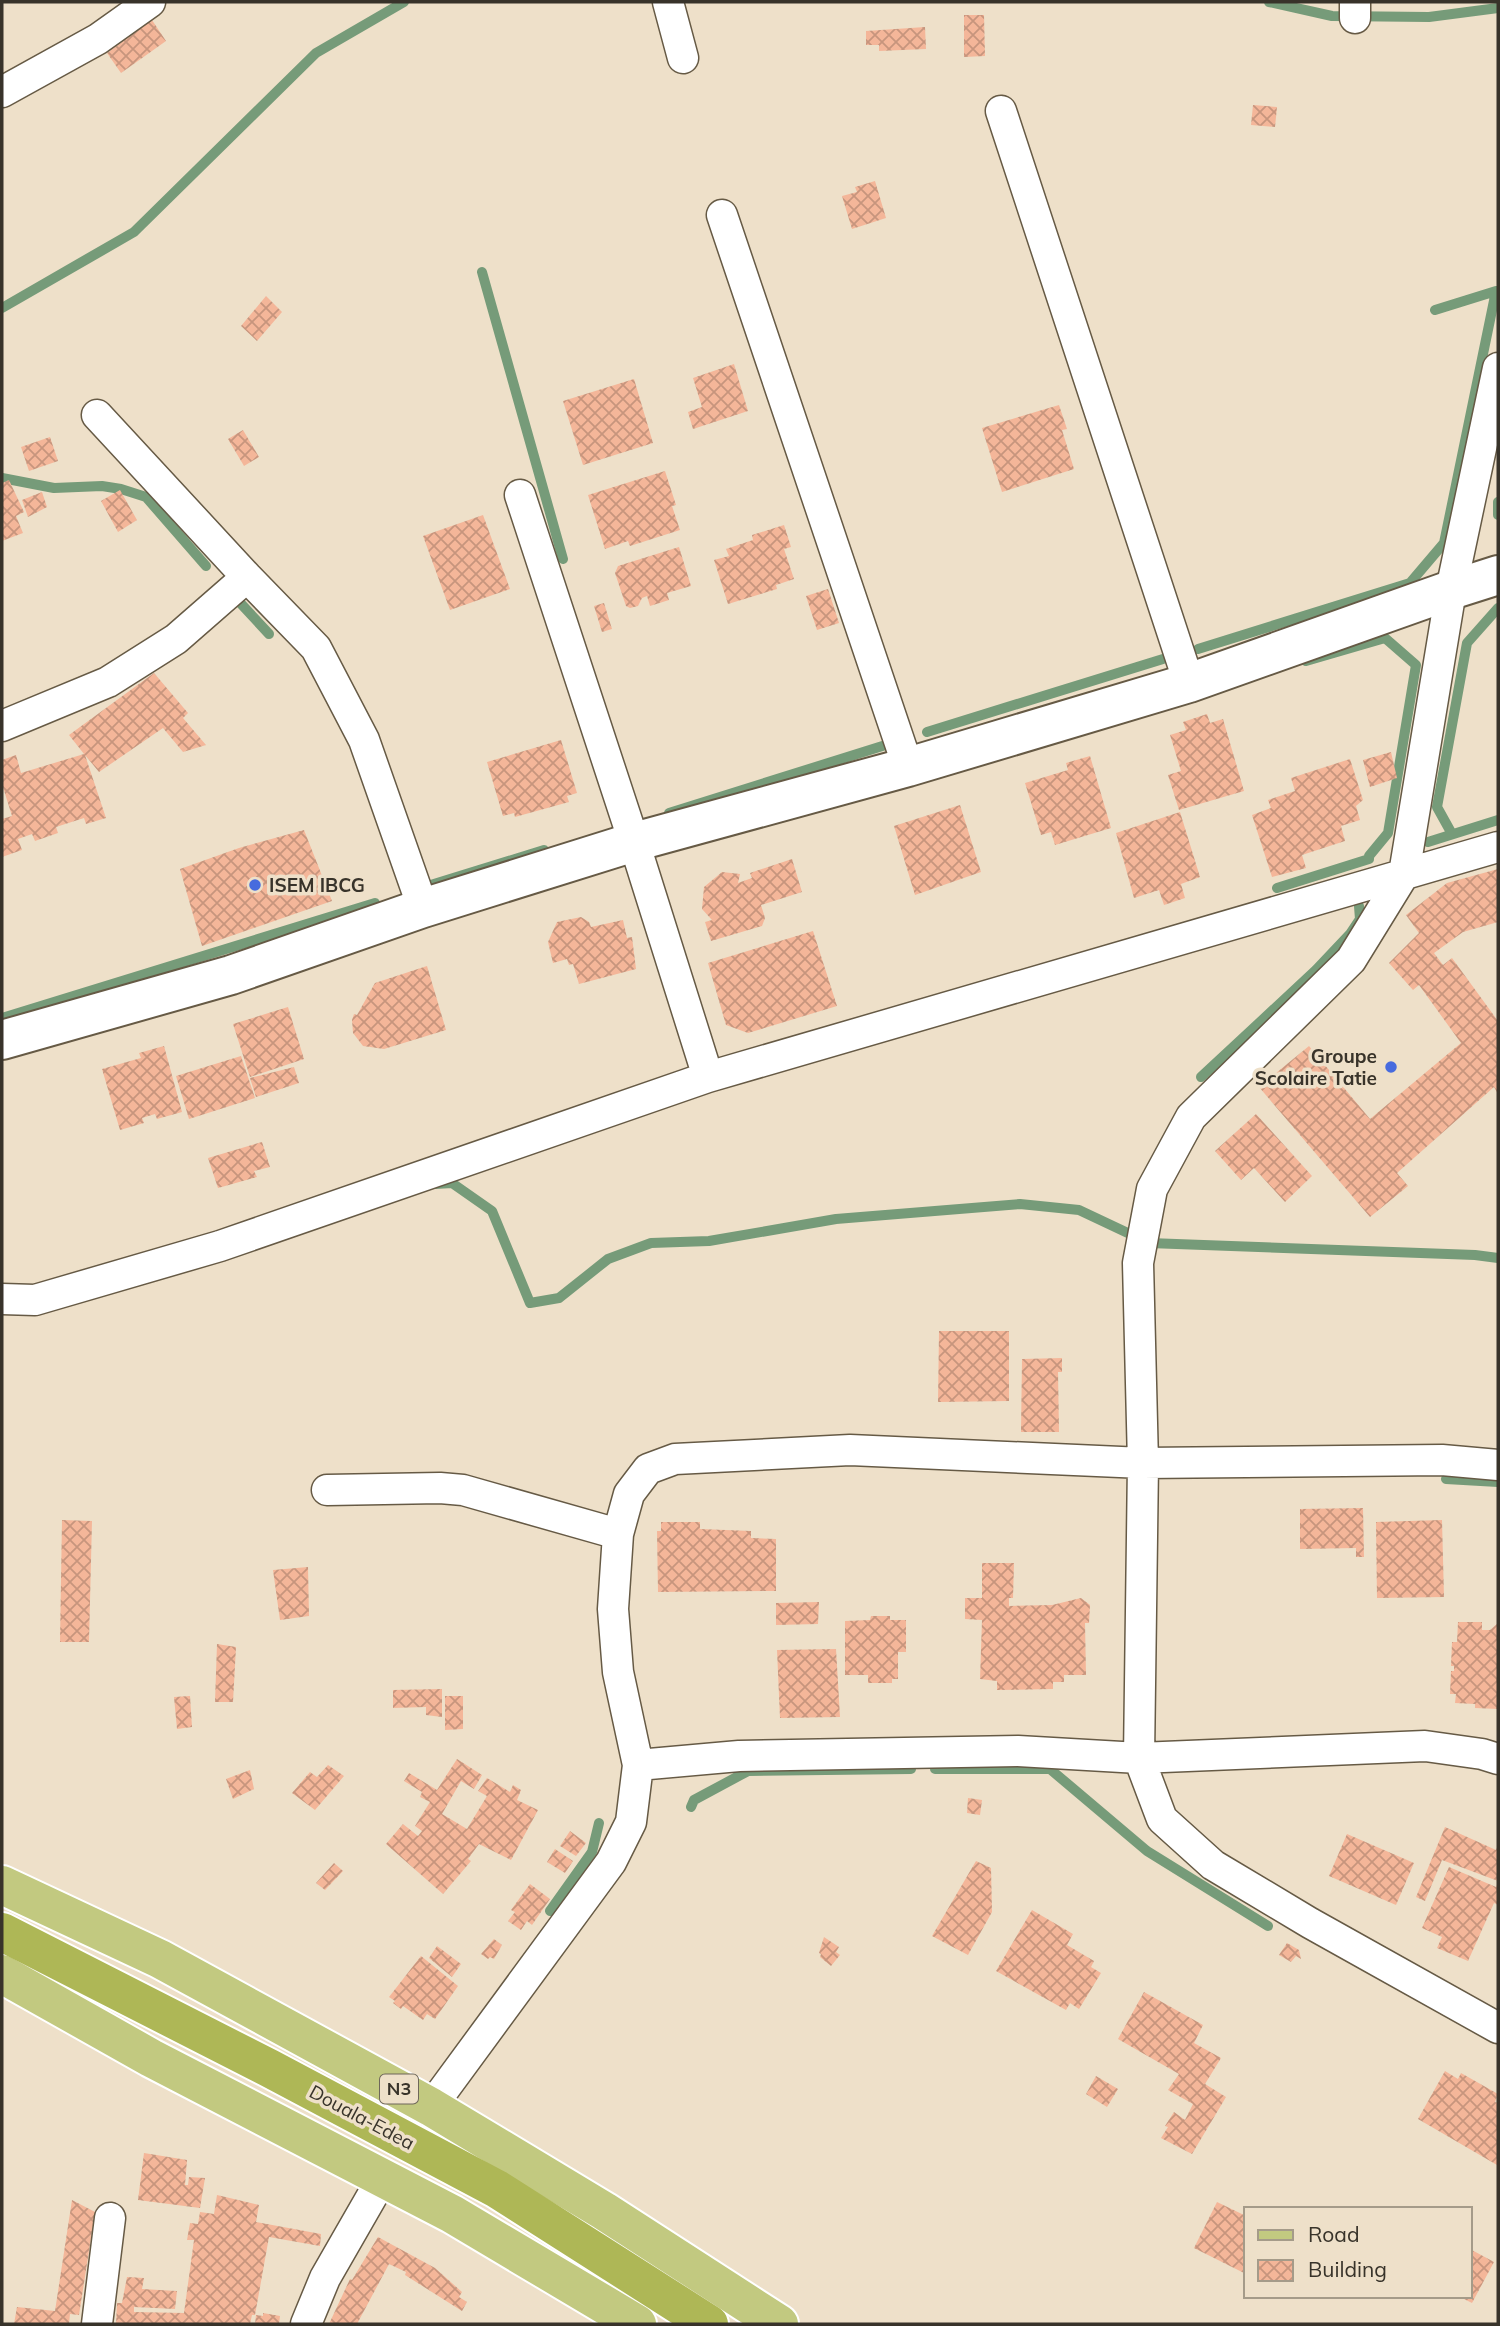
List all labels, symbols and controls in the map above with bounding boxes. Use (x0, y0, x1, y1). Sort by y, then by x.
place label: ISEM IBCG (269, 873, 365, 897)
marker: ISEM IBCG (247, 877, 263, 893)
place label: Groupe Scolaire Tatie (1255, 1044, 1377, 1090)
marker: Groupe Scolaire Tatie (1383, 1059, 1399, 1075)
road number: N3 (380, 2074, 418, 2104)
street label: Douala-Edea (305, 2079, 419, 2155)
legend (1244, 2207, 1472, 2298)
text: Road (1308, 2221, 1359, 2247)
text: Building (1308, 2256, 1387, 2282)

